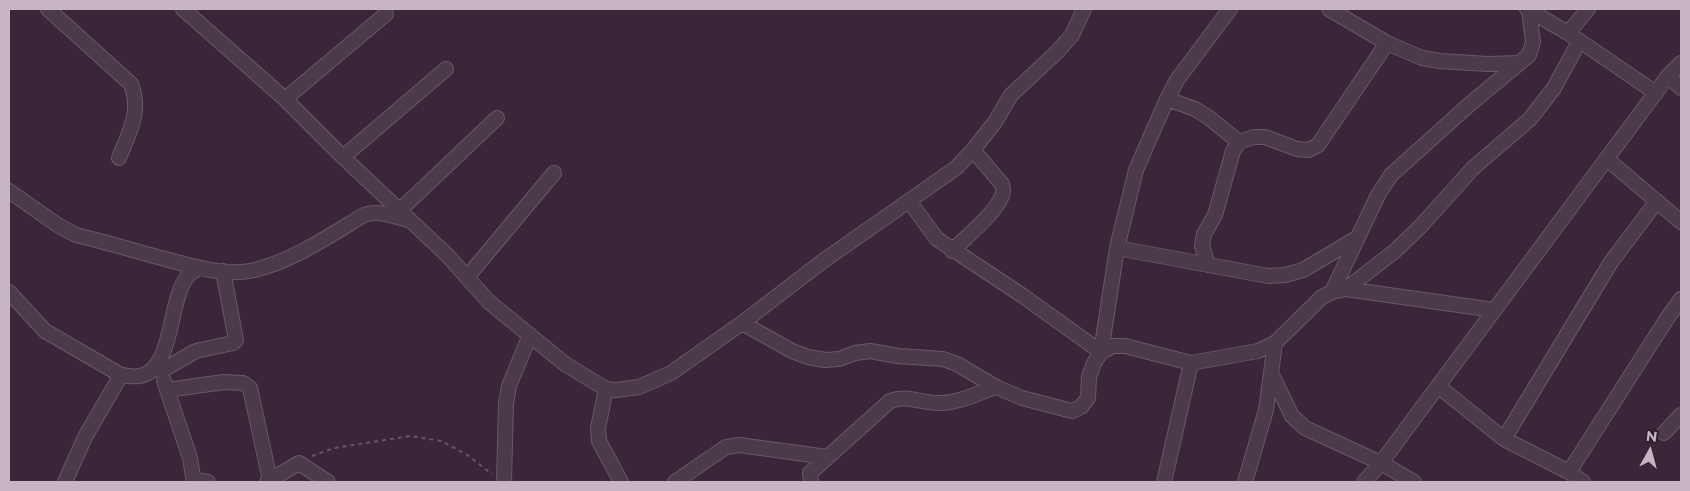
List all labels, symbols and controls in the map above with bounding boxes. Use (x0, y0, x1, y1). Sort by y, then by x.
north arrow (1625, 426, 1675, 476)
text: N (1645, 426, 1659, 446)

